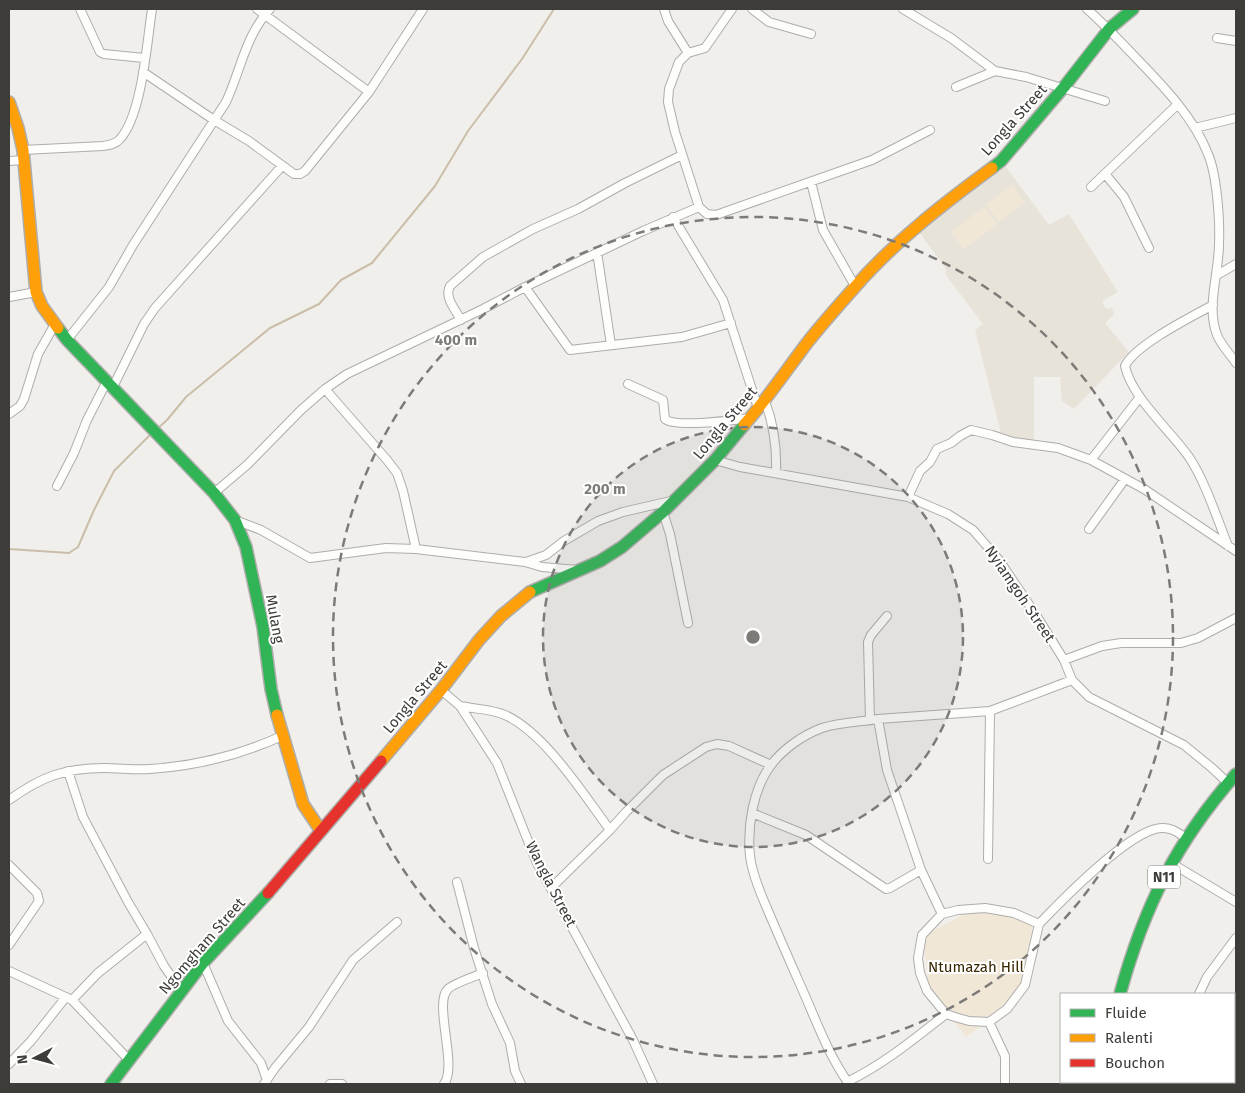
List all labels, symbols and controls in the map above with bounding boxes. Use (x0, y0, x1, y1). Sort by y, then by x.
street label: Longla Street (977, 80, 1051, 159)
text: 400 m (435, 331, 477, 349)
street label: Longla Street (689, 382, 761, 463)
text: 200 m (584, 480, 626, 498)
street label: Nyiamgoh Street (981, 542, 1059, 646)
street label: Mulang (262, 593, 288, 645)
centre of rings (744, 628, 762, 646)
street label: Longla Street (379, 656, 451, 737)
street label: Wangla Street (522, 838, 581, 930)
road number: N11 (1148, 866, 1180, 889)
street label: Ngomgham Street (155, 894, 249, 998)
park label: Ntumazah Hill (928, 958, 1025, 976)
legend (1060, 993, 1235, 1083)
text: Fluide (1105, 1004, 1147, 1022)
text: Ralenti (1105, 1029, 1153, 1047)
north arrow (10, 1033, 60, 1083)
text: N (14, 1054, 32, 1065)
text: Bouchon (1105, 1054, 1165, 1072)

